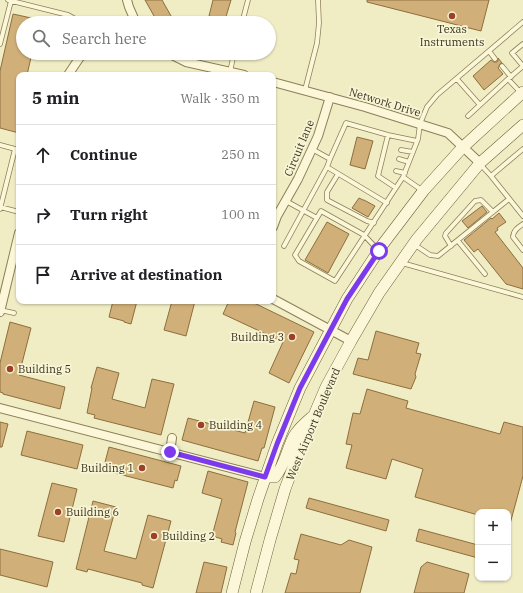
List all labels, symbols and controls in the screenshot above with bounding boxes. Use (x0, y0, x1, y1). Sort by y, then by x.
marker: Texas Instruments (447, 11, 457, 21)
search box (16, 16, 276, 60)
place label: Texas Instruments (420, 22, 484, 49)
icon: search (30, 27, 52, 49)
text: Search here (62, 29, 147, 48)
street label: Network Drive (347, 84, 423, 120)
text: 5 min (32, 87, 80, 109)
text: Walk · 350 m (181, 90, 260, 107)
street label: Circuit lane (281, 118, 317, 178)
icon: ahead (32, 144, 54, 166)
text: Continue (70, 145, 137, 164)
text: 250 m (221, 146, 260, 163)
icon: right (32, 204, 54, 226)
text: Turn right (70, 205, 148, 224)
text: 100 m (221, 206, 260, 223)
route start (370, 242, 388, 260)
icon: arrive (32, 264, 54, 286)
text: Arrive at destination (70, 265, 222, 284)
place label: Building 3 (231, 330, 284, 344)
marker: Building 3 (287, 332, 297, 342)
place label: Building 5 (18, 362, 71, 376)
marker: Building 5 (5, 364, 15, 374)
street label: West Airport Boulevard (283, 365, 343, 482)
place label: Building 4 (209, 418, 263, 432)
marker: Building 4 (196, 420, 206, 430)
route end (161, 443, 179, 461)
place label: Building 1 (81, 461, 134, 475)
marker: Building 1 (137, 463, 147, 473)
place label: Building 6 (66, 505, 119, 519)
marker: Building 6 (53, 507, 63, 517)
map controls (475, 509, 511, 581)
button: + (475, 509, 511, 545)
place label: Building 2 (162, 529, 215, 543)
marker: Building 2 (149, 531, 159, 541)
button: − (475, 545, 511, 581)

